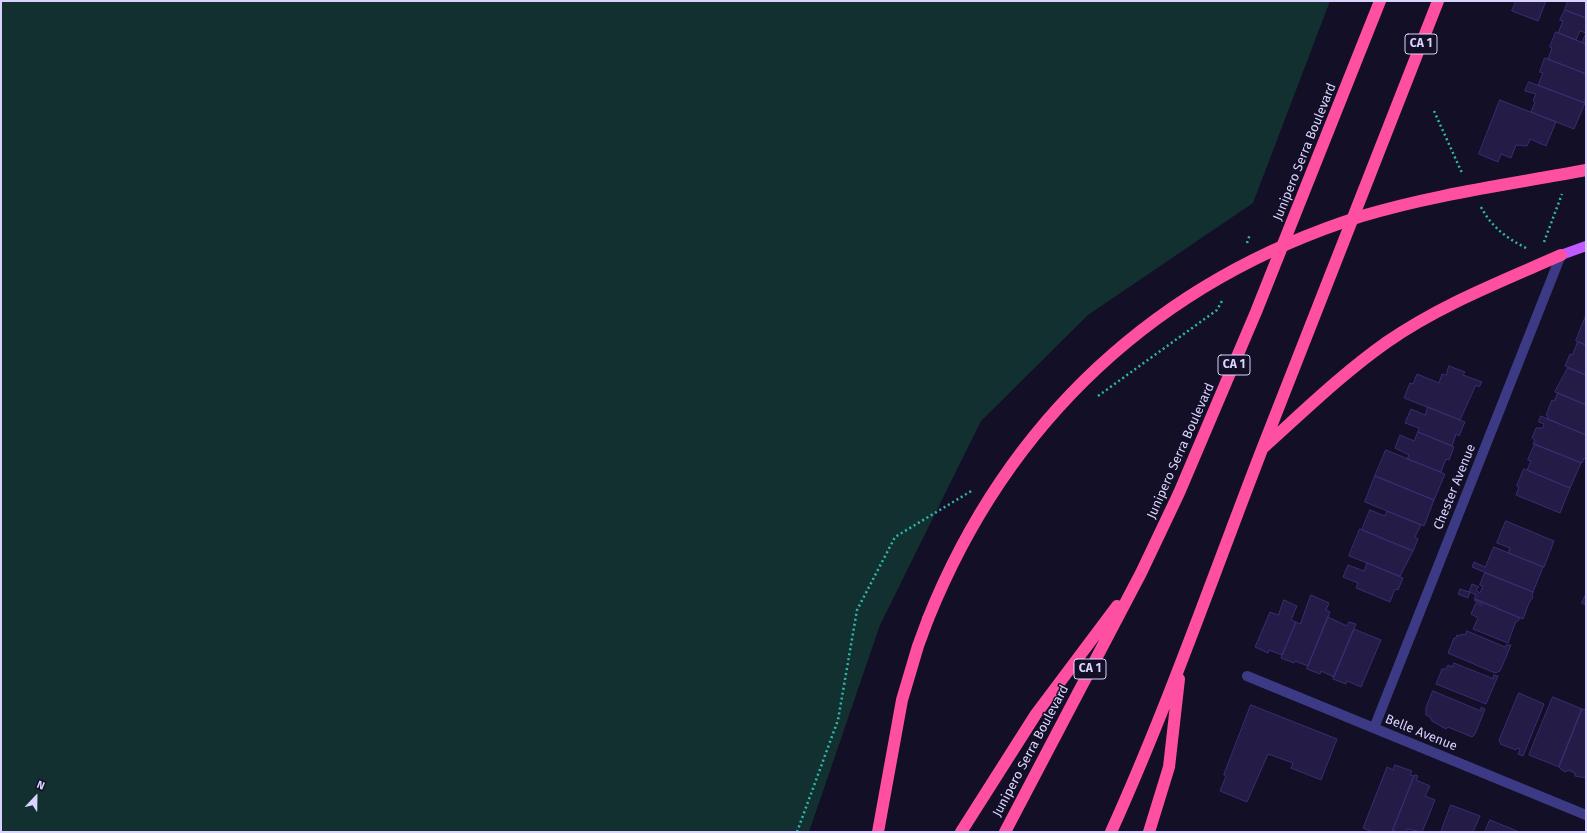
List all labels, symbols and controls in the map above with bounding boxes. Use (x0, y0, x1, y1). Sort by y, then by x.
road number: CA 1 (1405, 34, 1437, 54)
street label: Junipero Serra Boulevard (1270, 81, 1340, 223)
road number: CA 1 (1218, 355, 1250, 375)
street label: Junipero Serra Boulevard (1144, 381, 1218, 521)
street label: Chester Avenue (1431, 442, 1479, 532)
road number: CA 1 (1074, 659, 1106, 679)
street label: Junipero Serra Boulevard (990, 682, 1072, 820)
street label: Belle Avenue (1383, 711, 1459, 755)
north arrow (16, 777, 56, 817)
text: N (35, 778, 46, 793)

